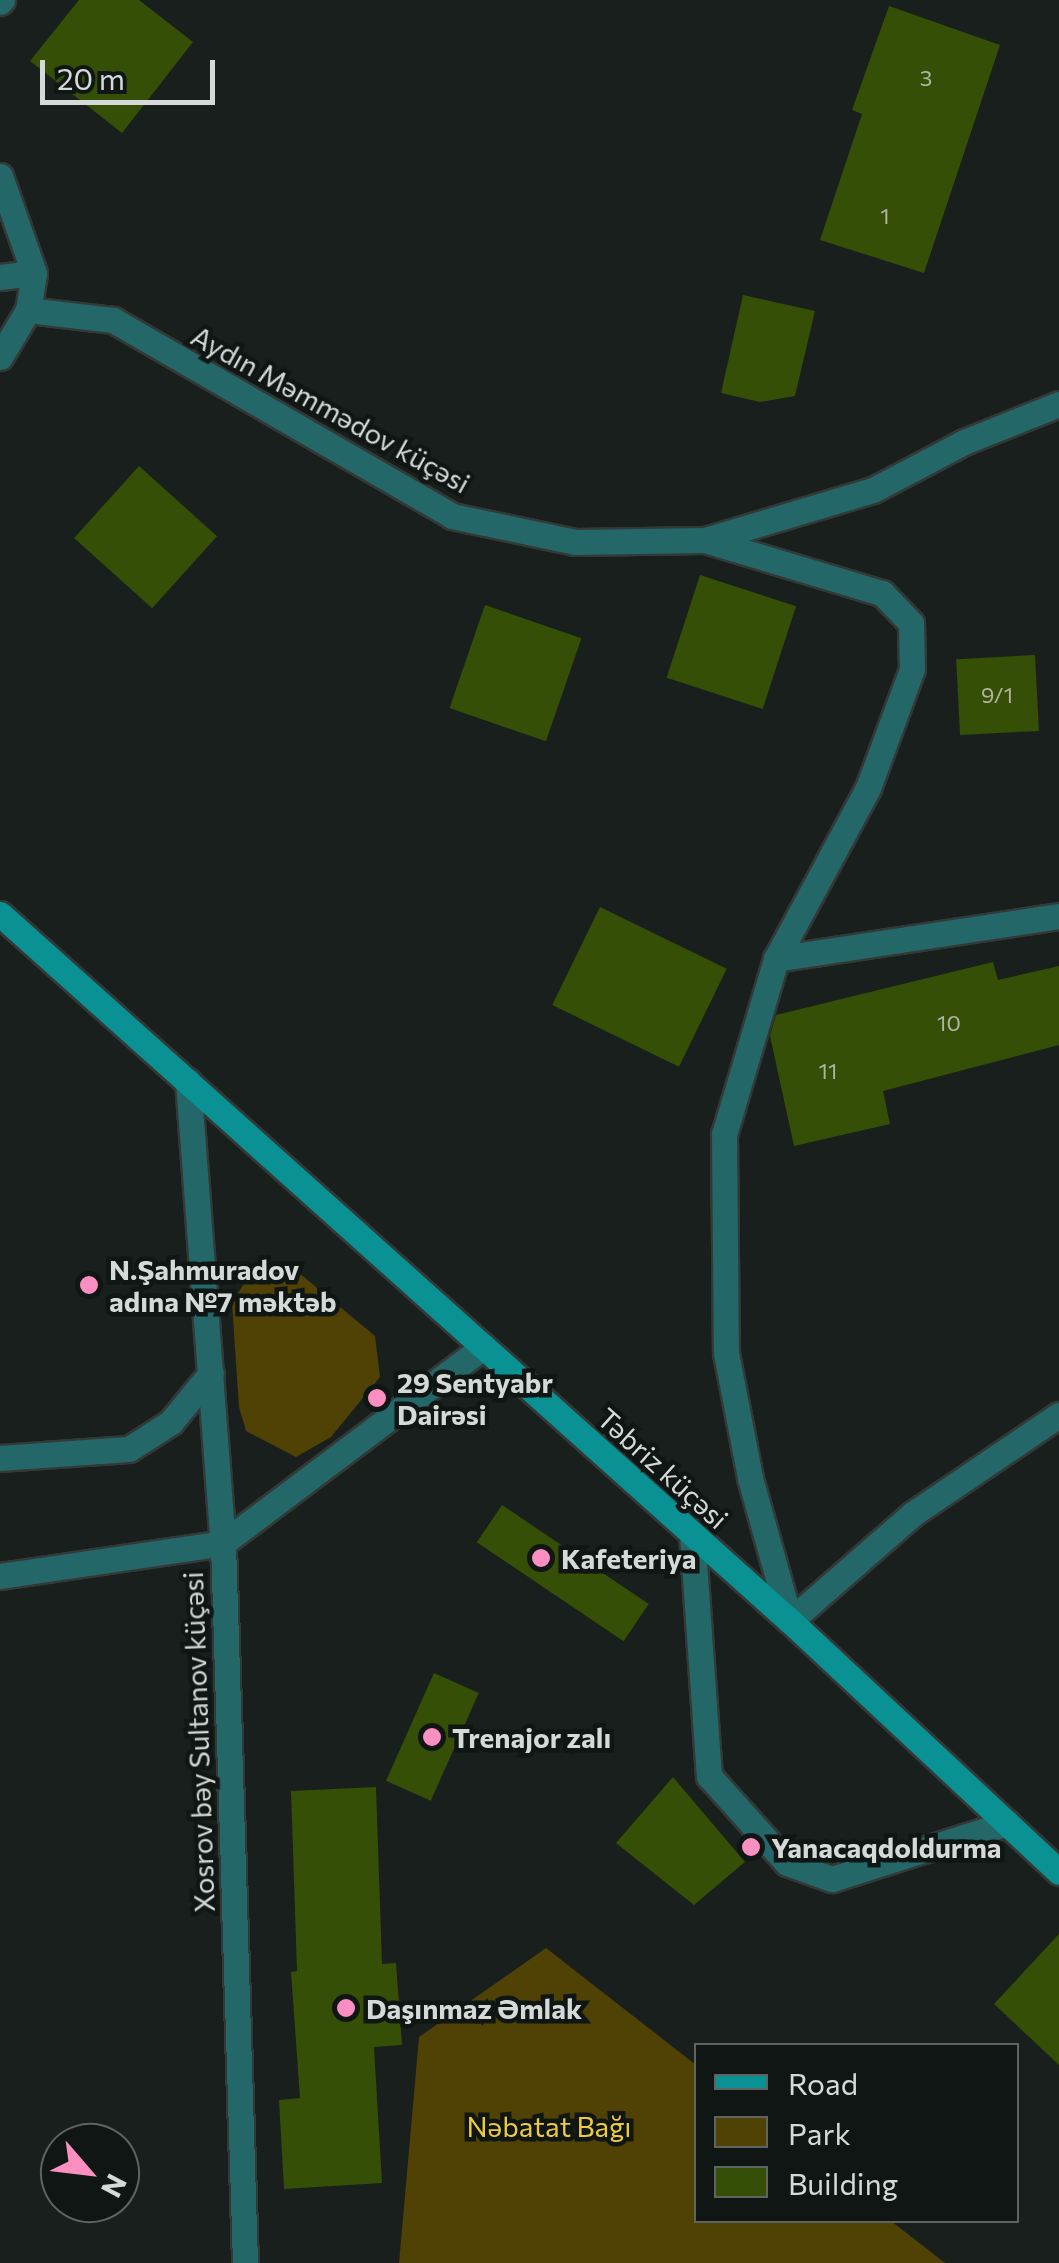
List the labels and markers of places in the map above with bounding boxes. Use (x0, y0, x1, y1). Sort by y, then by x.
place label: N.Şahmuradov adına №7 məktəb (109, 1252, 336, 1318)
marker: N.Şahmuradov adına №7 məktəb (78, 1274, 100, 1296)
place label: 29 Sentyabr Dairəsi (397, 1365, 553, 1431)
marker: 29 Sentyabr Dairəsi (366, 1387, 388, 1409)
place label: Kafeteriya (561, 1541, 697, 1575)
marker: Kafeteriya (530, 1547, 552, 1569)
place label: Trenajor zalı (452, 1720, 611, 1754)
marker: Trenajor zalı (421, 1726, 443, 1748)
place label: Yanacaqdoldurma (771, 1830, 1002, 1864)
marker: Yanacaqdoldurma (740, 1836, 762, 1858)
place label: Daşınmaz Əmlak (366, 1991, 582, 2025)
marker: Daşınmaz Əmlak (335, 1997, 357, 2019)

